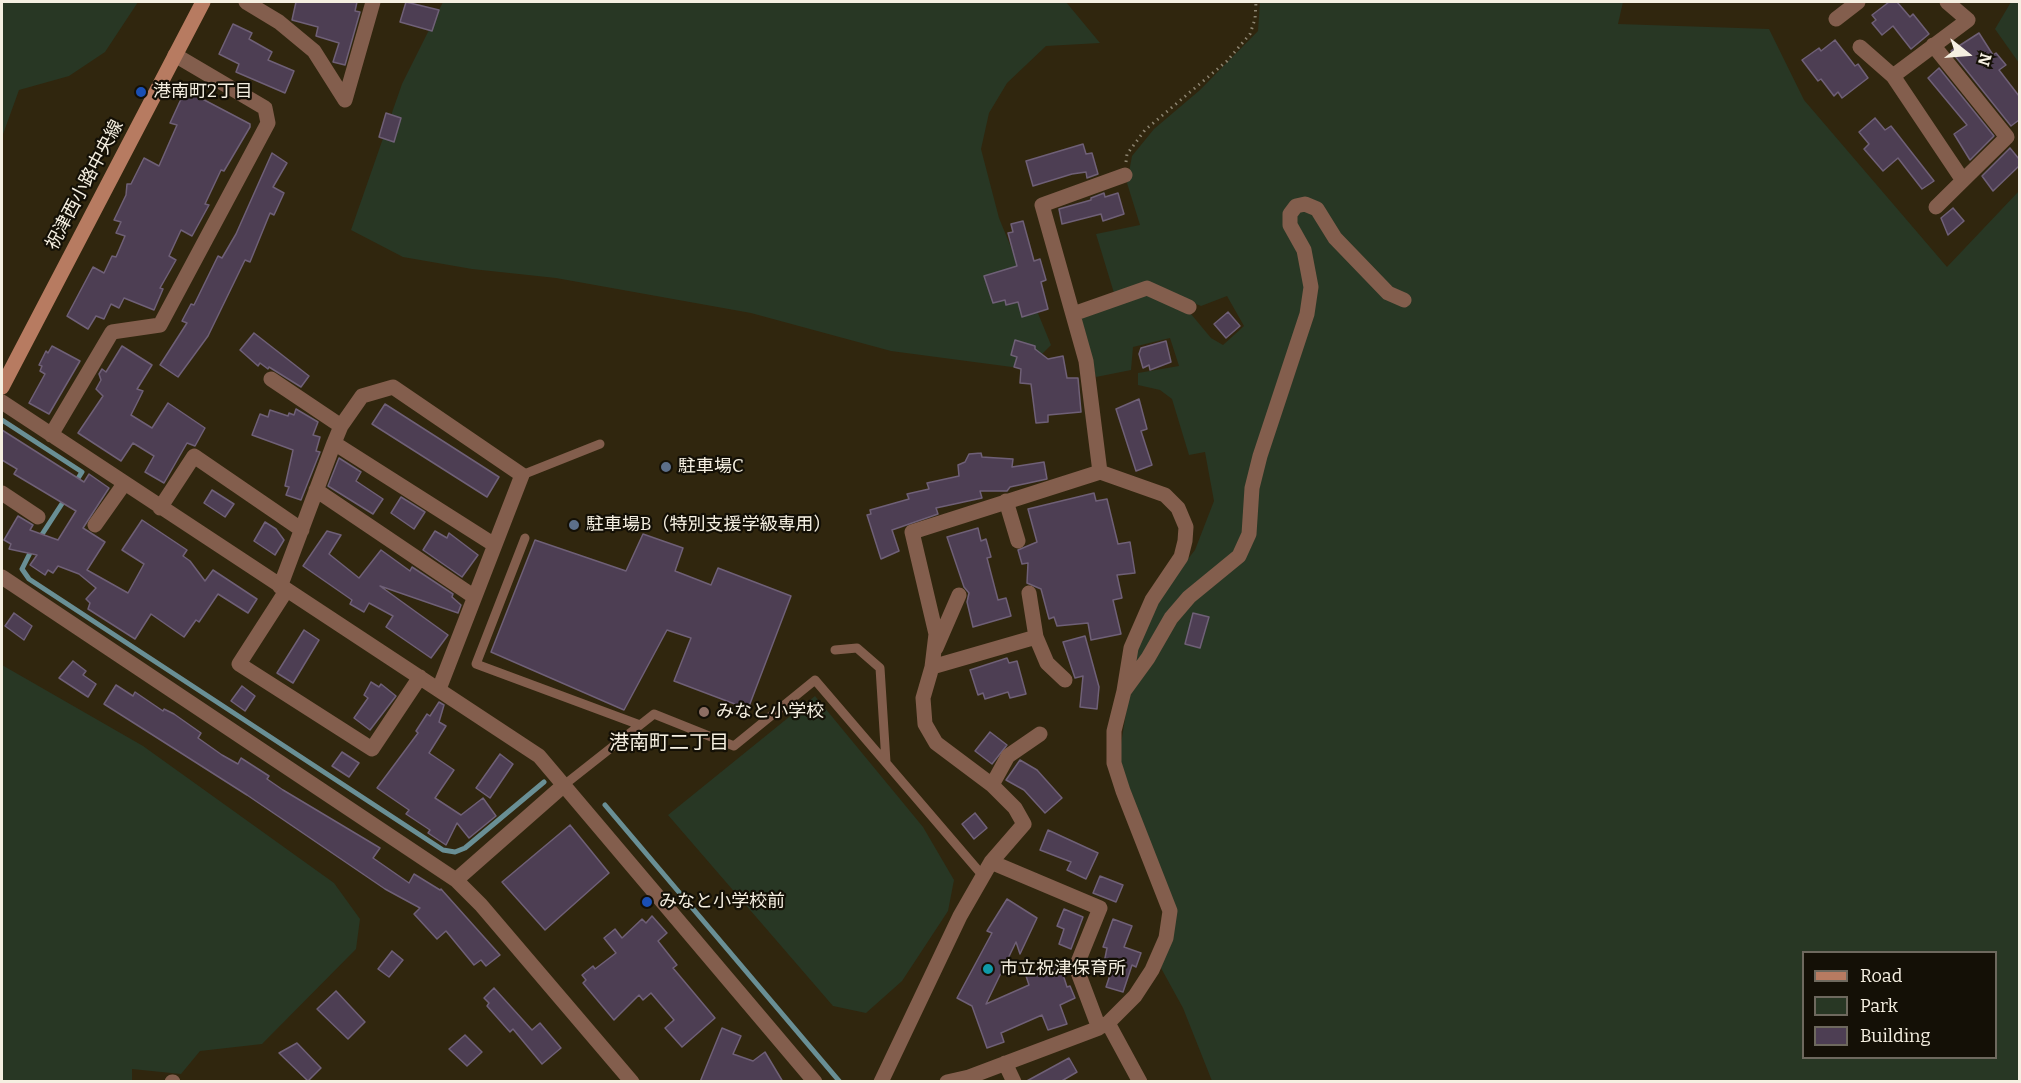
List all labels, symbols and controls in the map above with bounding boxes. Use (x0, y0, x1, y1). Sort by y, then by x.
north arrow (1937, 24, 1997, 84)
text: N (1974, 51, 1996, 68)
place label: 港南町2丁目 (153, 81, 253, 103)
marker: 港南町2丁目 (134, 85, 148, 99)
street label: 祝津西小路中央線 (42, 116, 128, 254)
place label: 駐車場C (678, 456, 744, 478)
marker: 駐車場C (659, 460, 673, 474)
place label: 駐車場B（特別支援学級専用） (586, 514, 832, 536)
marker: 駐車場B（特別支援学級専用） (567, 518, 581, 532)
place label: みなと小学校 (716, 701, 824, 723)
marker: みなと小学校 (697, 705, 711, 719)
district label: 港南町二丁目 (609, 731, 729, 755)
place label: みなと小学校前 (659, 891, 785, 913)
marker: みなと小学校前 (640, 895, 654, 909)
legend (1802, 951, 1997, 1059)
place label: 市立祝津保育所 (1000, 958, 1126, 980)
marker: 市立祝津保育所 (981, 962, 995, 976)
text: Road (1860, 965, 1902, 987)
text: Park (1860, 995, 1898, 1017)
text: Building (1860, 1025, 1931, 1047)

